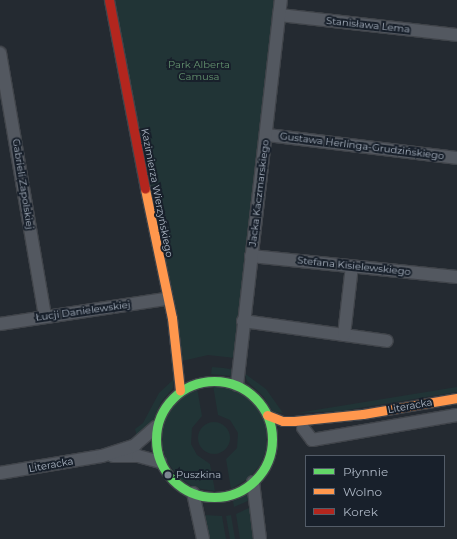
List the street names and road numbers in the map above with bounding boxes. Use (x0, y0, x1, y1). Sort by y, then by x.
street label: Stanisława Lema (325, 15, 411, 35)
street label: Kazimierza Wierzyńskiego (139, 127, 175, 259)
street label: Gustawa Herlinga-Grudzińskiego (279, 130, 445, 162)
street label: Gabrieli Zapolskiej (10, 138, 36, 230)
street label: Jacka Kaczmarskiego (246, 139, 272, 247)
street label: Stefana Kisielewskiego (297, 254, 411, 278)
street label: Łucji Danielewskiej (35, 298, 131, 324)
street label: Literacka (387, 396, 433, 416)
street label: Literacka (28, 455, 74, 475)

